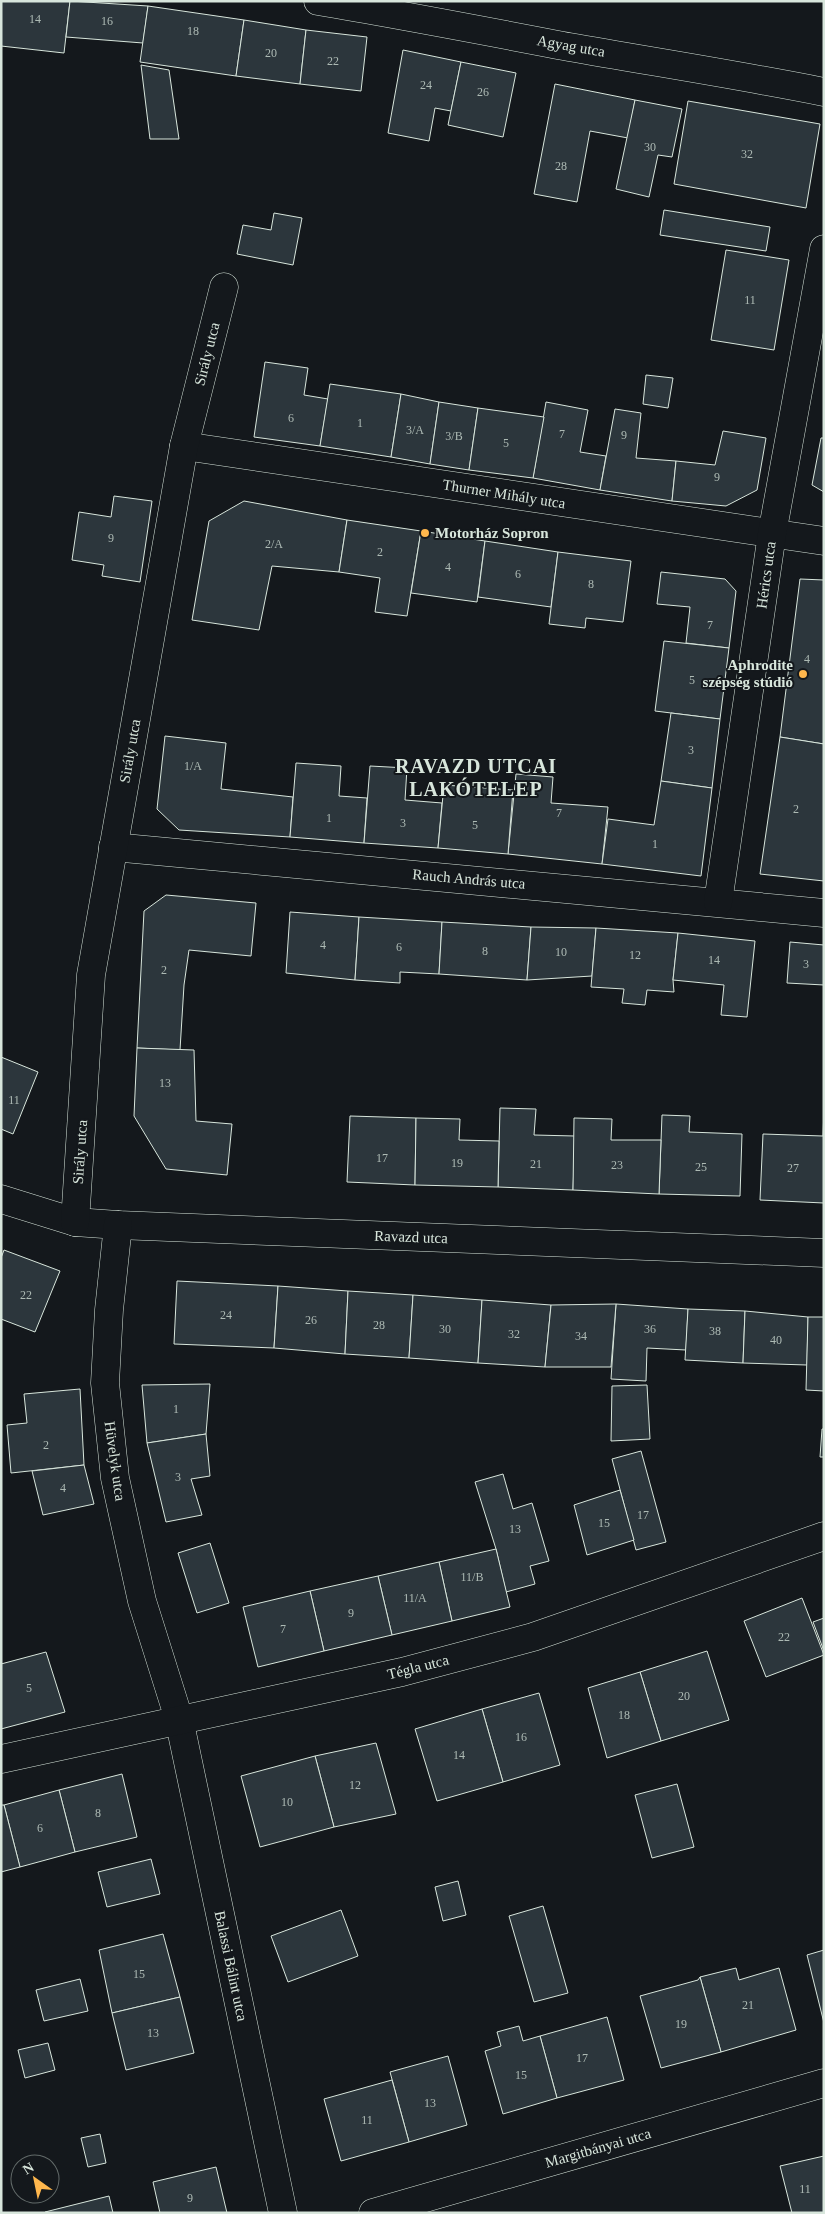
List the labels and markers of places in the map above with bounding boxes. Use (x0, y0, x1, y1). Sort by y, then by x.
place label: Motorház Sopron (435, 525, 549, 541)
marker: Motorház Sopron (419, 527, 431, 539)
place label: Aphrodite szépség stúdió (703, 657, 793, 690)
marker: Aphrodite szépség stúdió (797, 668, 809, 680)

